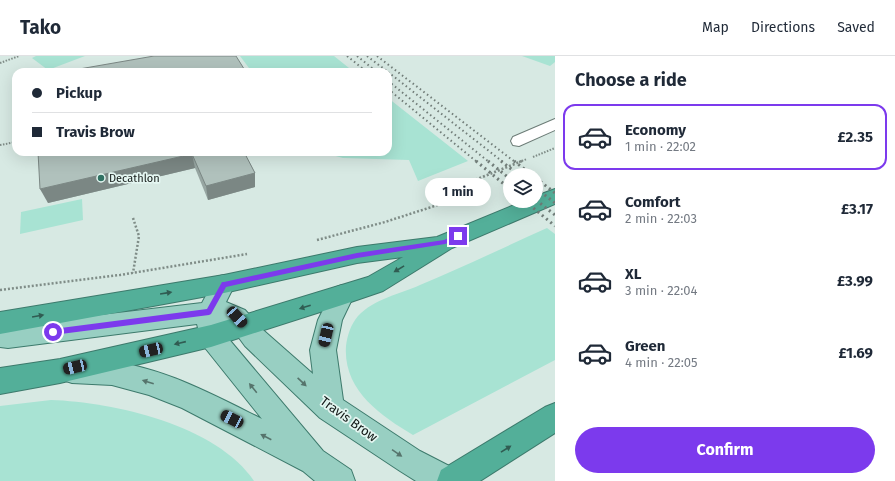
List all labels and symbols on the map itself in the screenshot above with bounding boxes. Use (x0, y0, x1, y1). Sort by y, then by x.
place label: Decathlon (109, 172, 160, 185)
marker: Decathlon (96, 173, 106, 183)
callout: 1 min (425, 178, 491, 206)
route end (449, 227, 467, 245)
one-way arrow (393, 266, 405, 273)
one-way arrow (160, 290, 172, 296)
car (225, 304, 249, 330)
one-way arrow (299, 304, 311, 310)
one-way arrow (32, 312, 45, 318)
car (317, 322, 335, 348)
route start (44, 323, 62, 341)
one-way arrow (174, 340, 186, 346)
car (138, 341, 164, 359)
car (62, 358, 88, 376)
one-way arrow (297, 378, 307, 387)
one-way arrow (142, 379, 154, 385)
one-way arrow (249, 382, 258, 393)
street label: Travis Brow (318, 393, 381, 445)
car (219, 408, 245, 430)
one-way arrow (260, 434, 272, 440)
one-way arrow (500, 445, 512, 452)
one-way arrow (392, 449, 402, 457)

